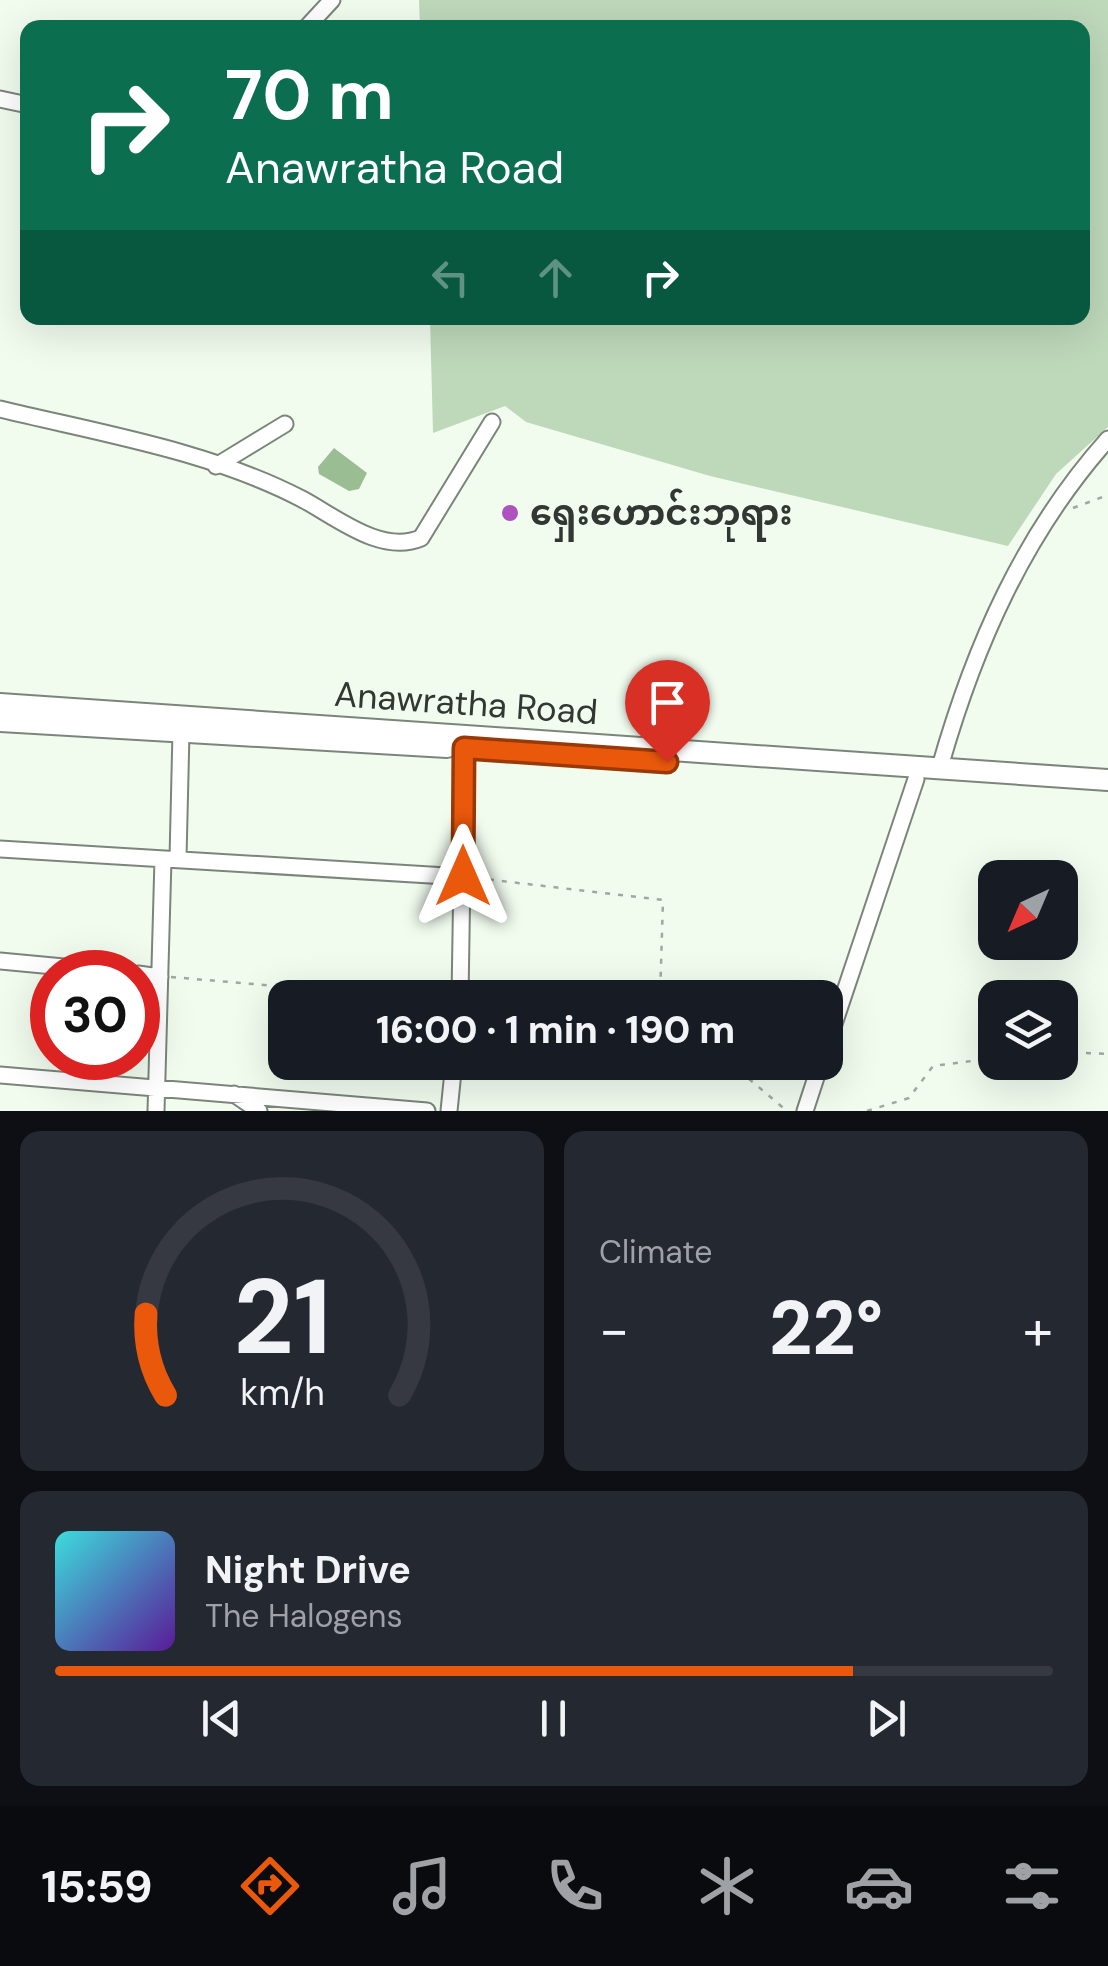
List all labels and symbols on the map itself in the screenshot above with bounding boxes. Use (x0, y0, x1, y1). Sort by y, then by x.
place label: ရှေးဟောင်းဘုရား (530, 488, 793, 542)
marker: ရှေးဟောင်းဘုရား (499, 502, 521, 524)
pin (625, 660, 710, 763)
street label: Anawratha Road (333, 671, 599, 735)
position arrow (411, 824, 515, 928)
north arrow (978, 860, 1078, 960)
speed limit sign: 30 (30, 950, 160, 1080)

